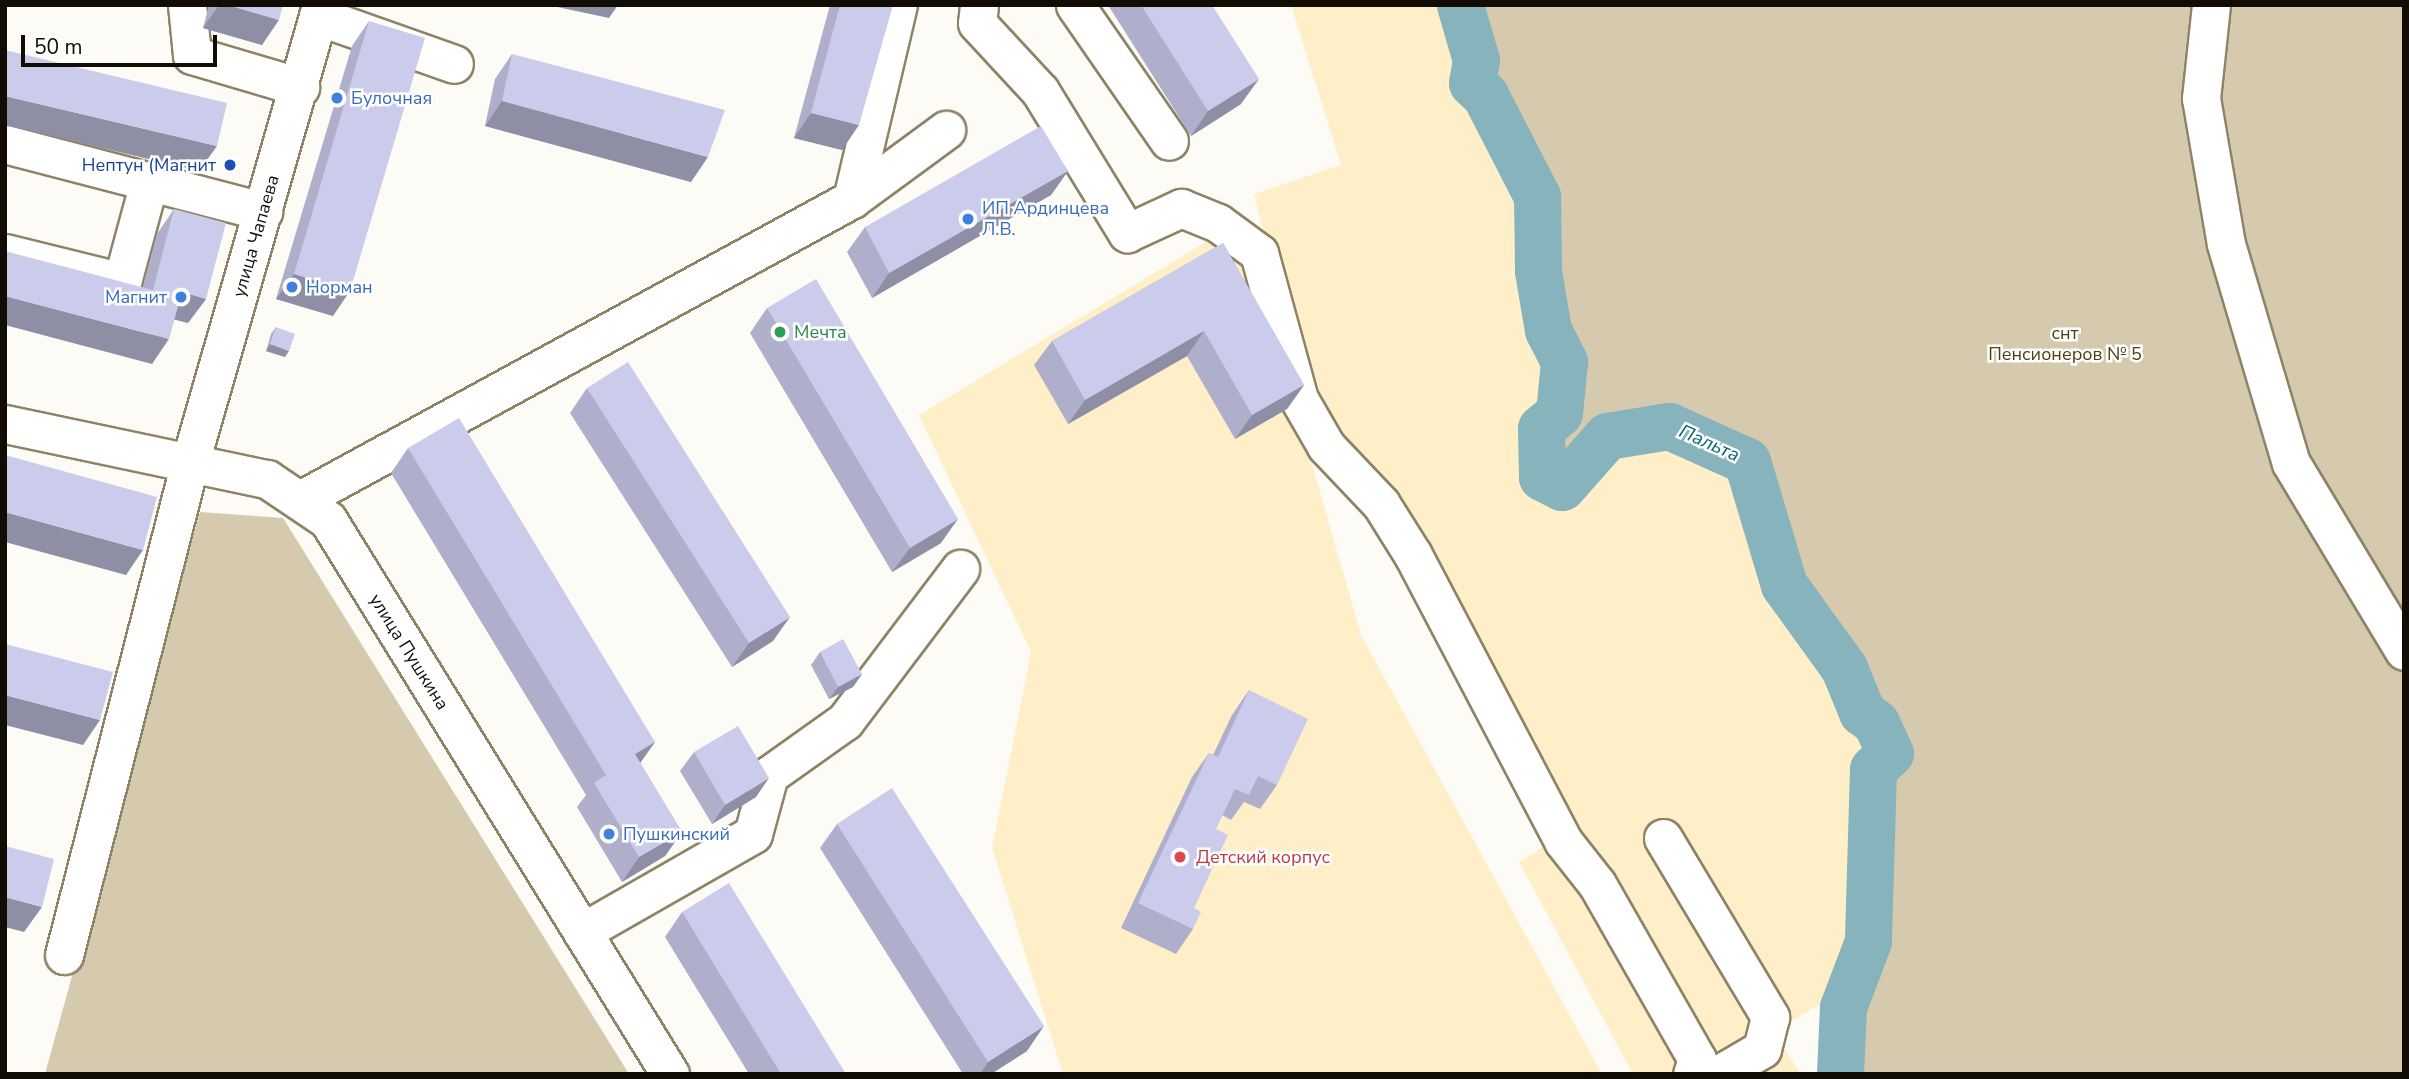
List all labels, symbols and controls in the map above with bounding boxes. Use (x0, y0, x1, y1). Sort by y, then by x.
scale bar (24, 21, 220, 65)
text: 50 m (34, 33, 83, 61)
place label: Булочная (351, 87, 432, 109)
marker: Булочная (329, 90, 345, 106)
place label: Нептун (Магнит (82, 154, 216, 176)
marker: Нептун (Магнит (222, 157, 238, 173)
street label: улица Чапаева (228, 172, 284, 300)
place label: ИП Ардинцева Л.В. (982, 198, 1109, 241)
marker: ИП Ардинцева Л.В. (960, 211, 976, 227)
place label: Норман (306, 276, 373, 298)
marker: Норман (284, 279, 300, 295)
place label: Магнит (105, 286, 167, 308)
marker: Магнит (173, 289, 189, 305)
place label: Мечта (794, 321, 847, 343)
park label: снт Пенсионеров № 5 (1988, 323, 2142, 366)
marker: Мечта (772, 324, 788, 340)
water label: Пальта (1675, 421, 1743, 467)
street label: улица Пушкина (365, 590, 453, 714)
place label: Пушкинский (623, 823, 730, 845)
marker: Пушкинский (601, 826, 617, 842)
place label: Детский корпус (1196, 846, 1330, 868)
marker: Детский корпус (1170, 847, 1190, 867)

